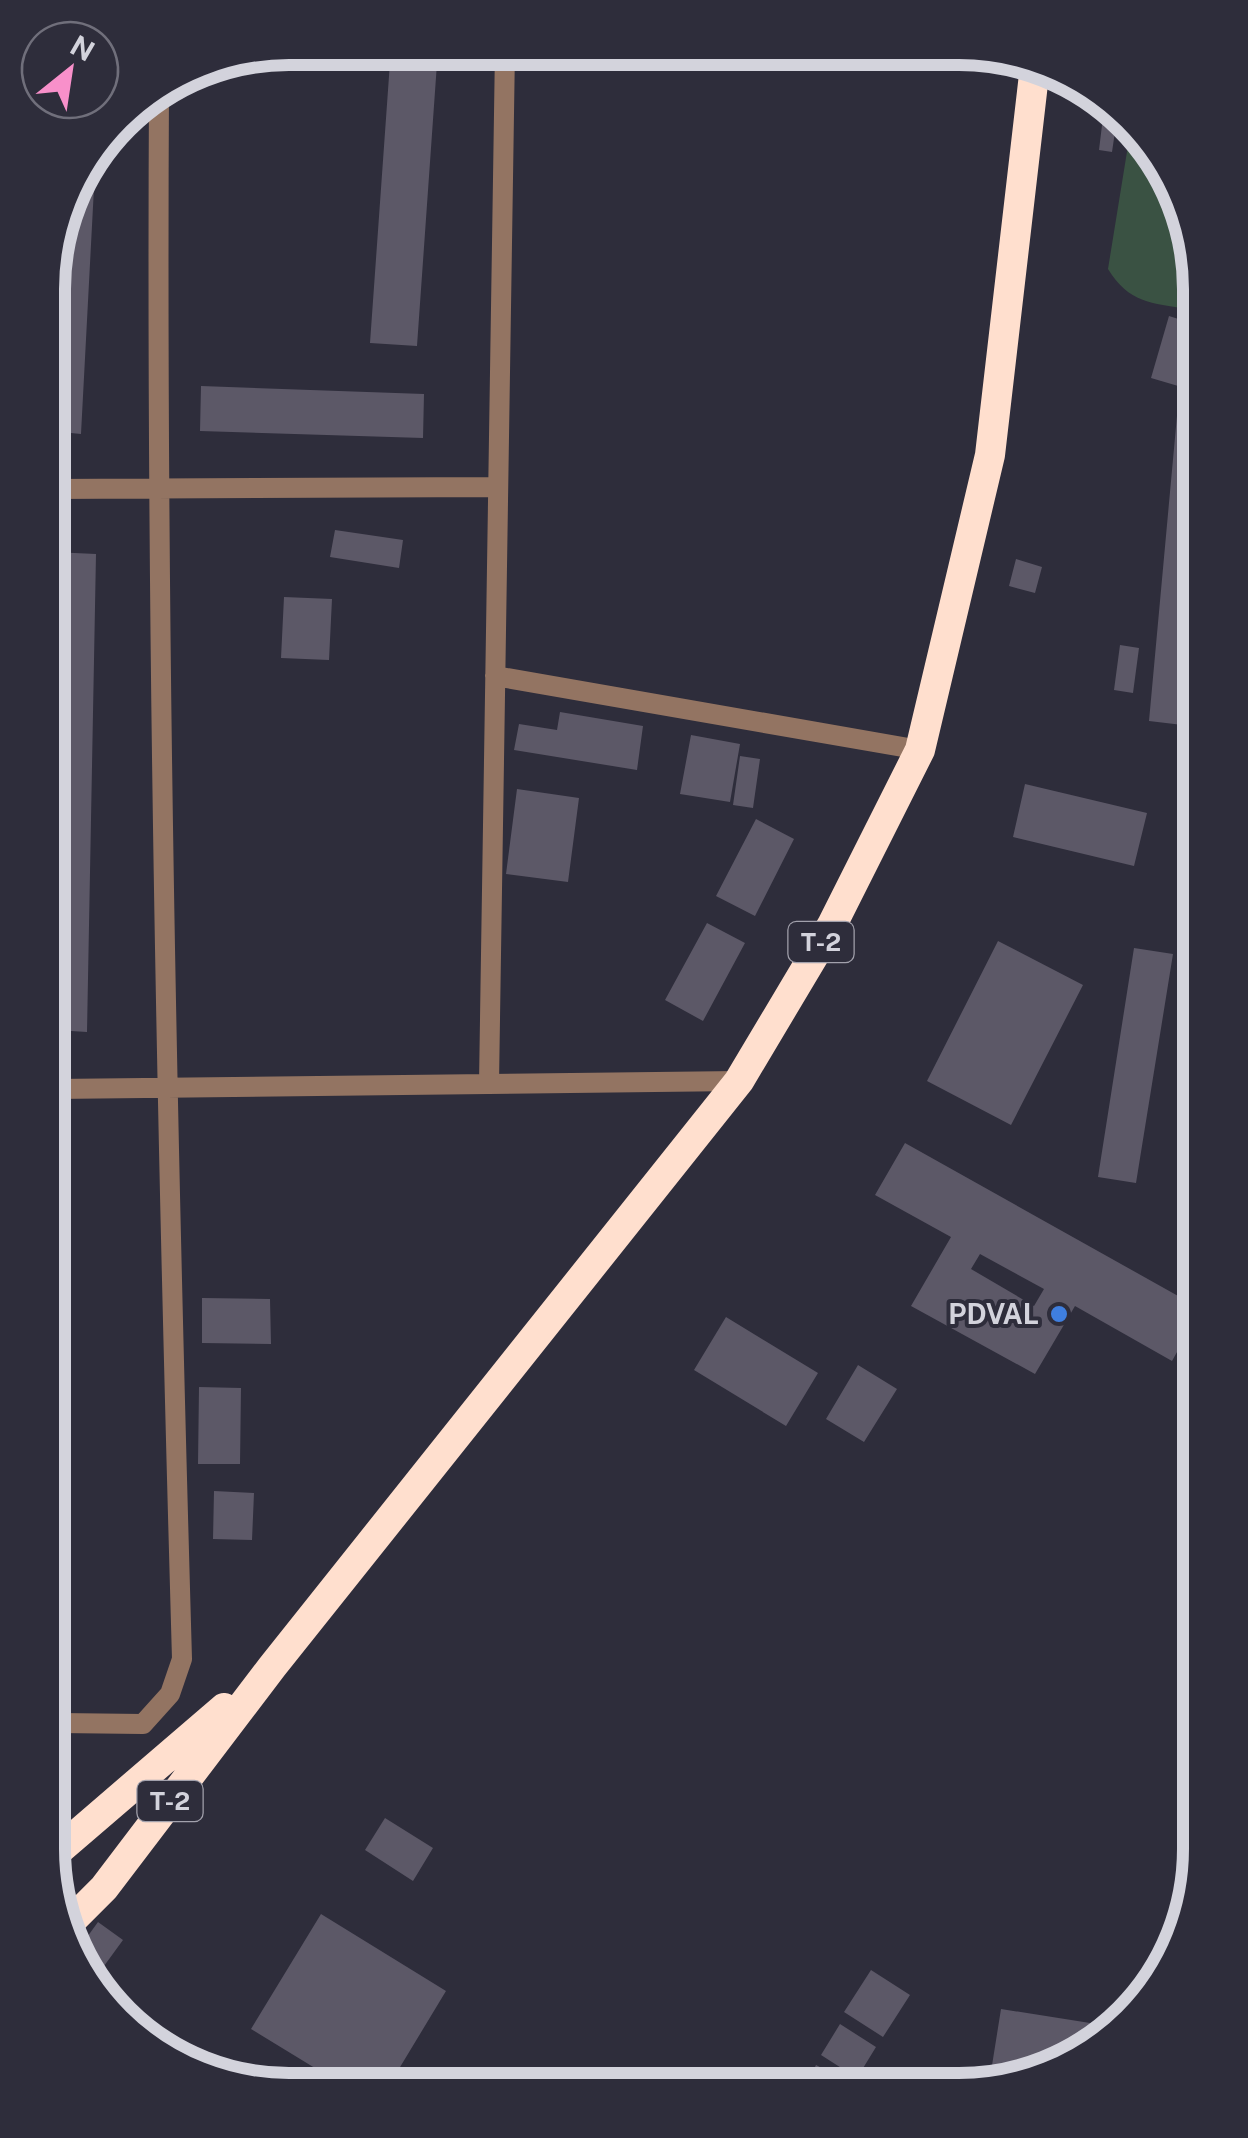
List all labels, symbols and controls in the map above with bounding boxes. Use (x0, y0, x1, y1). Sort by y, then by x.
north arrow (20, 20, 120, 120)
text: N (65, 28, 100, 68)
road number: T-2 (788, 922, 854, 962)
place label: PDVAL (948, 1297, 1039, 1330)
marker: PDVAL (1048, 1303, 1070, 1325)
road number: T-2 (138, 1781, 202, 1821)

